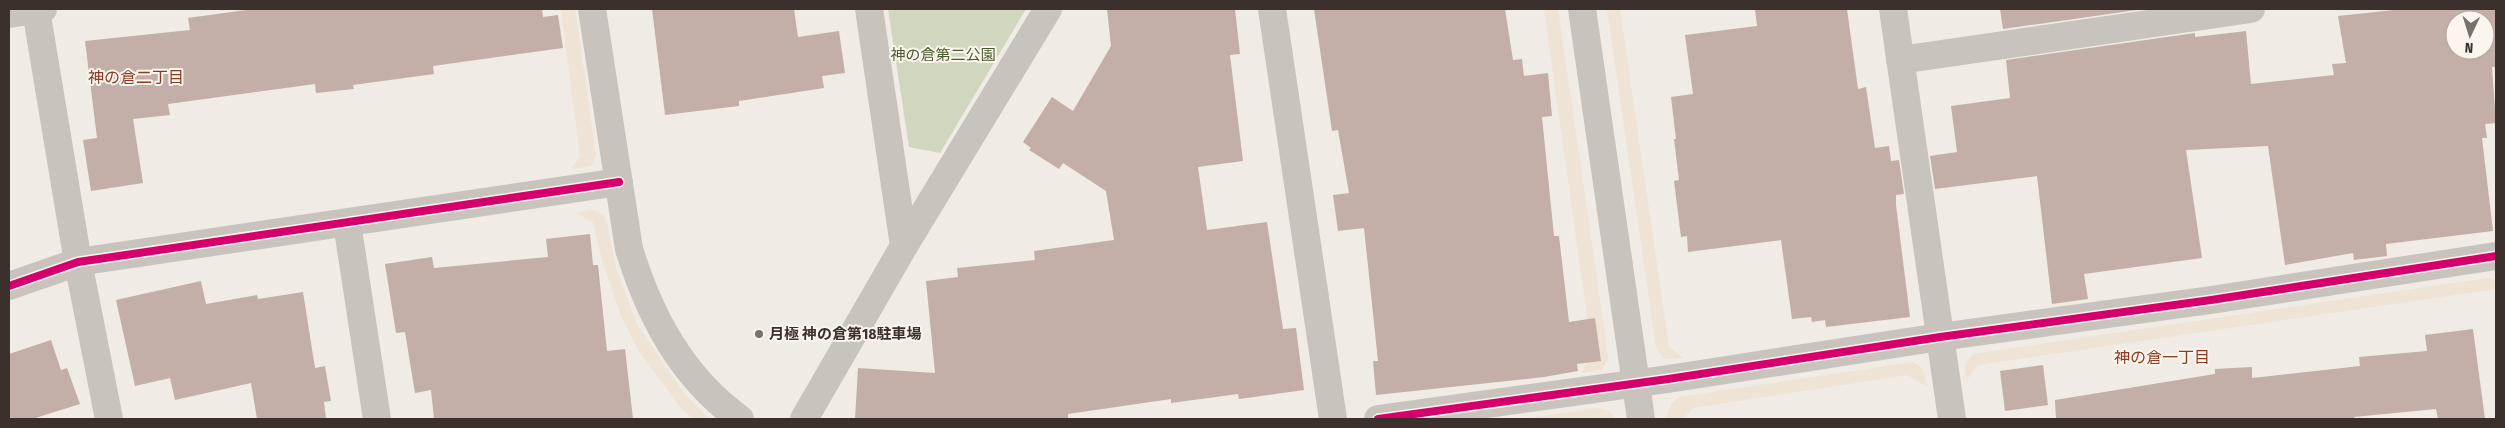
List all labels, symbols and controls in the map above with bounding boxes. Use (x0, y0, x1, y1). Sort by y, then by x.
north arrow (2445, 10, 2495, 60)
text: N (2464, 39, 2474, 56)
park label: 神の倉第二公園 (890, 46, 996, 64)
district label: 神の倉二丁目 (88, 68, 184, 87)
place label: 月極 神の倉第18駐車場 (769, 325, 921, 343)
marker: 月極 神の倉第18駐車場 (753, 328, 765, 340)
district label: 神の倉一丁目 (2114, 348, 2210, 367)

